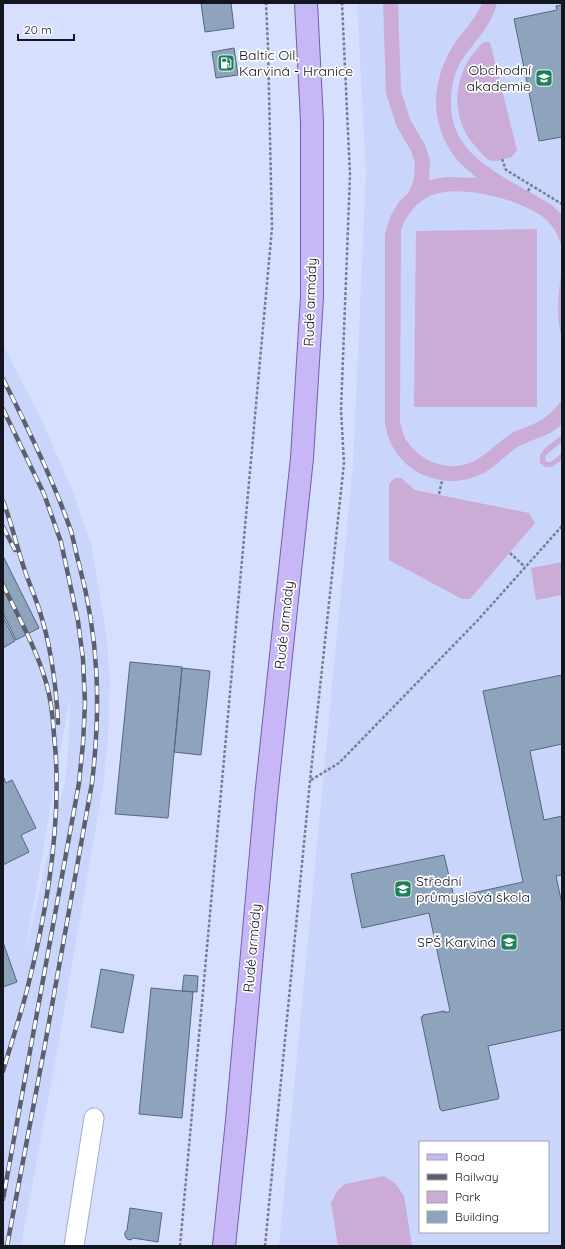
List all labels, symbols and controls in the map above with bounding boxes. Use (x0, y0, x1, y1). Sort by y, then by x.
scale bar (18, 16, 74, 42)
text: 20 m (24, 22, 52, 37)
place label: Baltic Oil, Karviná - Hranice (239, 46, 353, 80)
fuel station icon: Baltic Oil, Karviná - Hranice (216, 53, 236, 73)
place label: Obchodní akademie (467, 61, 531, 95)
school or university icon: Obchodní akademie (534, 68, 554, 88)
street label: Rudé armády (299, 257, 321, 347)
street label: Rudé armády (270, 580, 298, 670)
place label: Střední průmyslová škola (416, 872, 530, 906)
school or university icon: Střední průmyslová škola (393, 879, 413, 899)
street label: Rudé armády (239, 903, 265, 993)
school or university icon: SPŠ Karviná (499, 932, 519, 952)
place label: SPŠ Karviná (417, 933, 496, 951)
legend (419, 1141, 549, 1233)
text: Road (455, 1149, 485, 1164)
text: Railway (455, 1169, 499, 1184)
text: Park (455, 1189, 480, 1204)
text: Building (455, 1209, 499, 1224)

